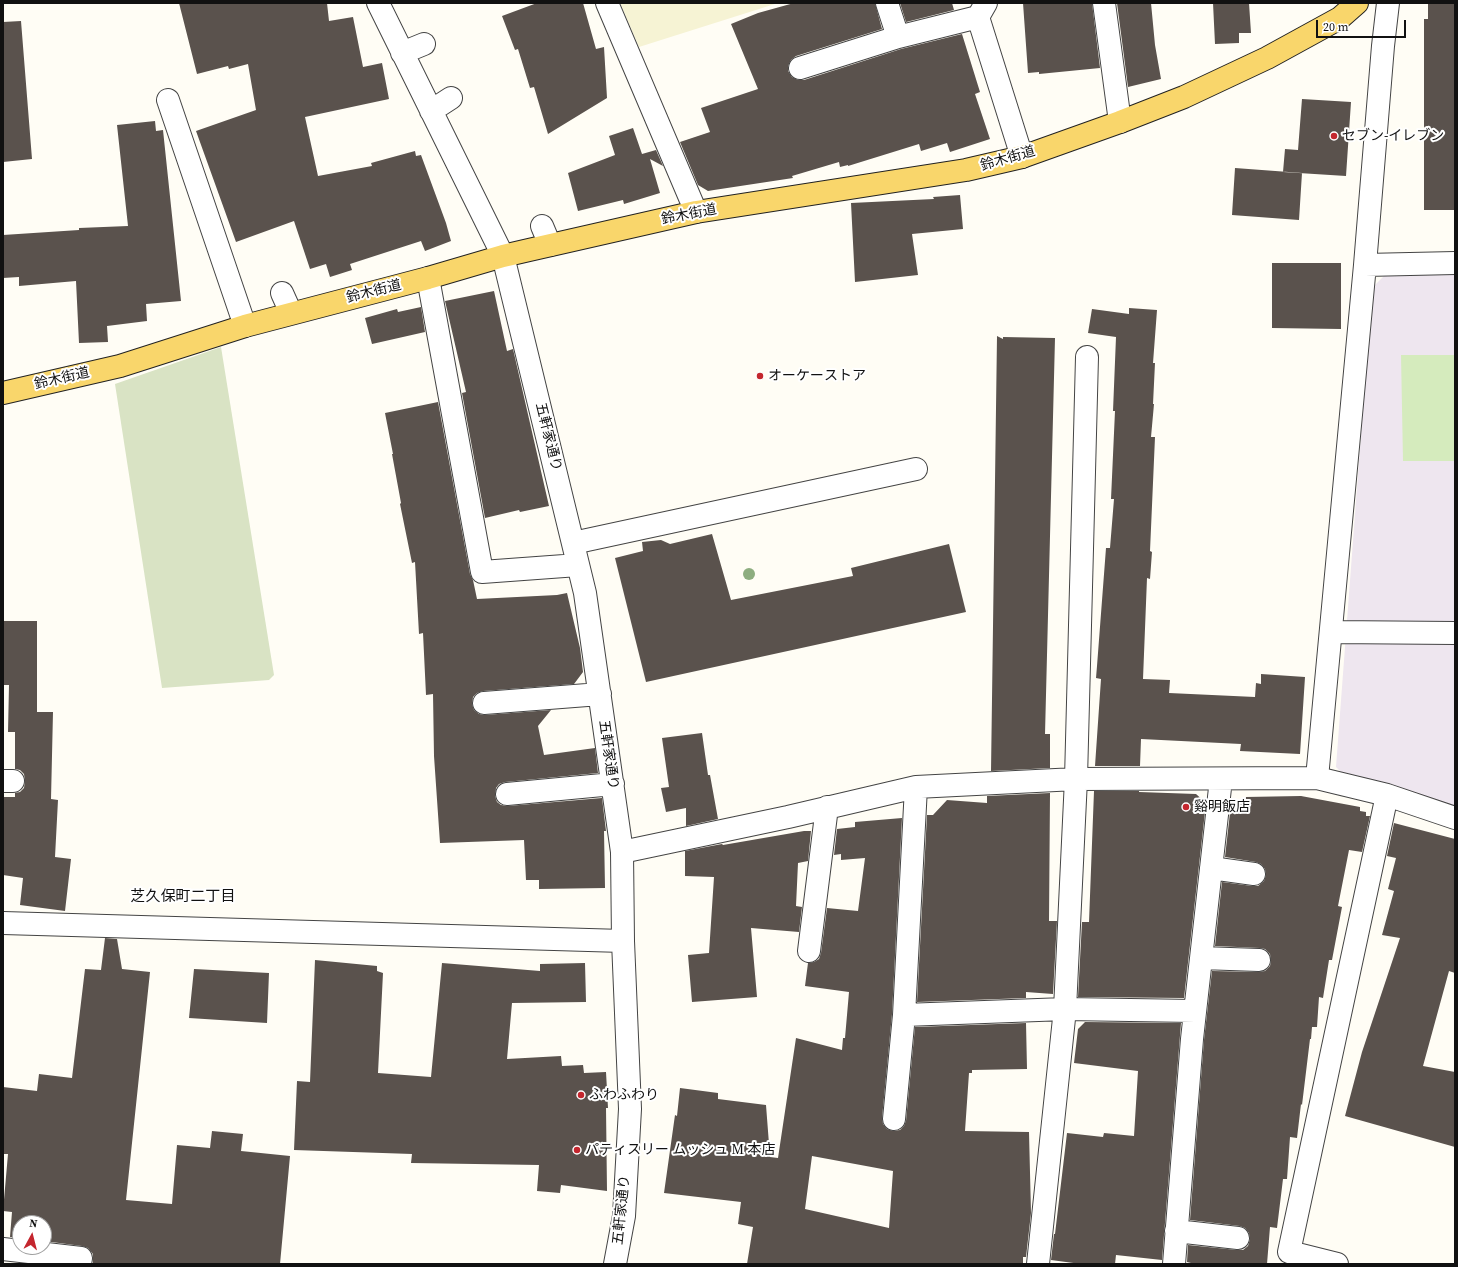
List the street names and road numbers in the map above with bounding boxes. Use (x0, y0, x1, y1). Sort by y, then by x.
street label: 鈴木街道 (979, 143, 1037, 175)
street label: 鈴木街道 (660, 201, 718, 229)
street label: 鈴木街道 (345, 277, 403, 307)
street label: 鈴木街道 (33, 365, 91, 393)
street label: 五軒家通り (531, 401, 565, 473)
street label: 五軒家通り (595, 719, 621, 791)
street label: 五軒家通り (610, 1174, 634, 1246)

